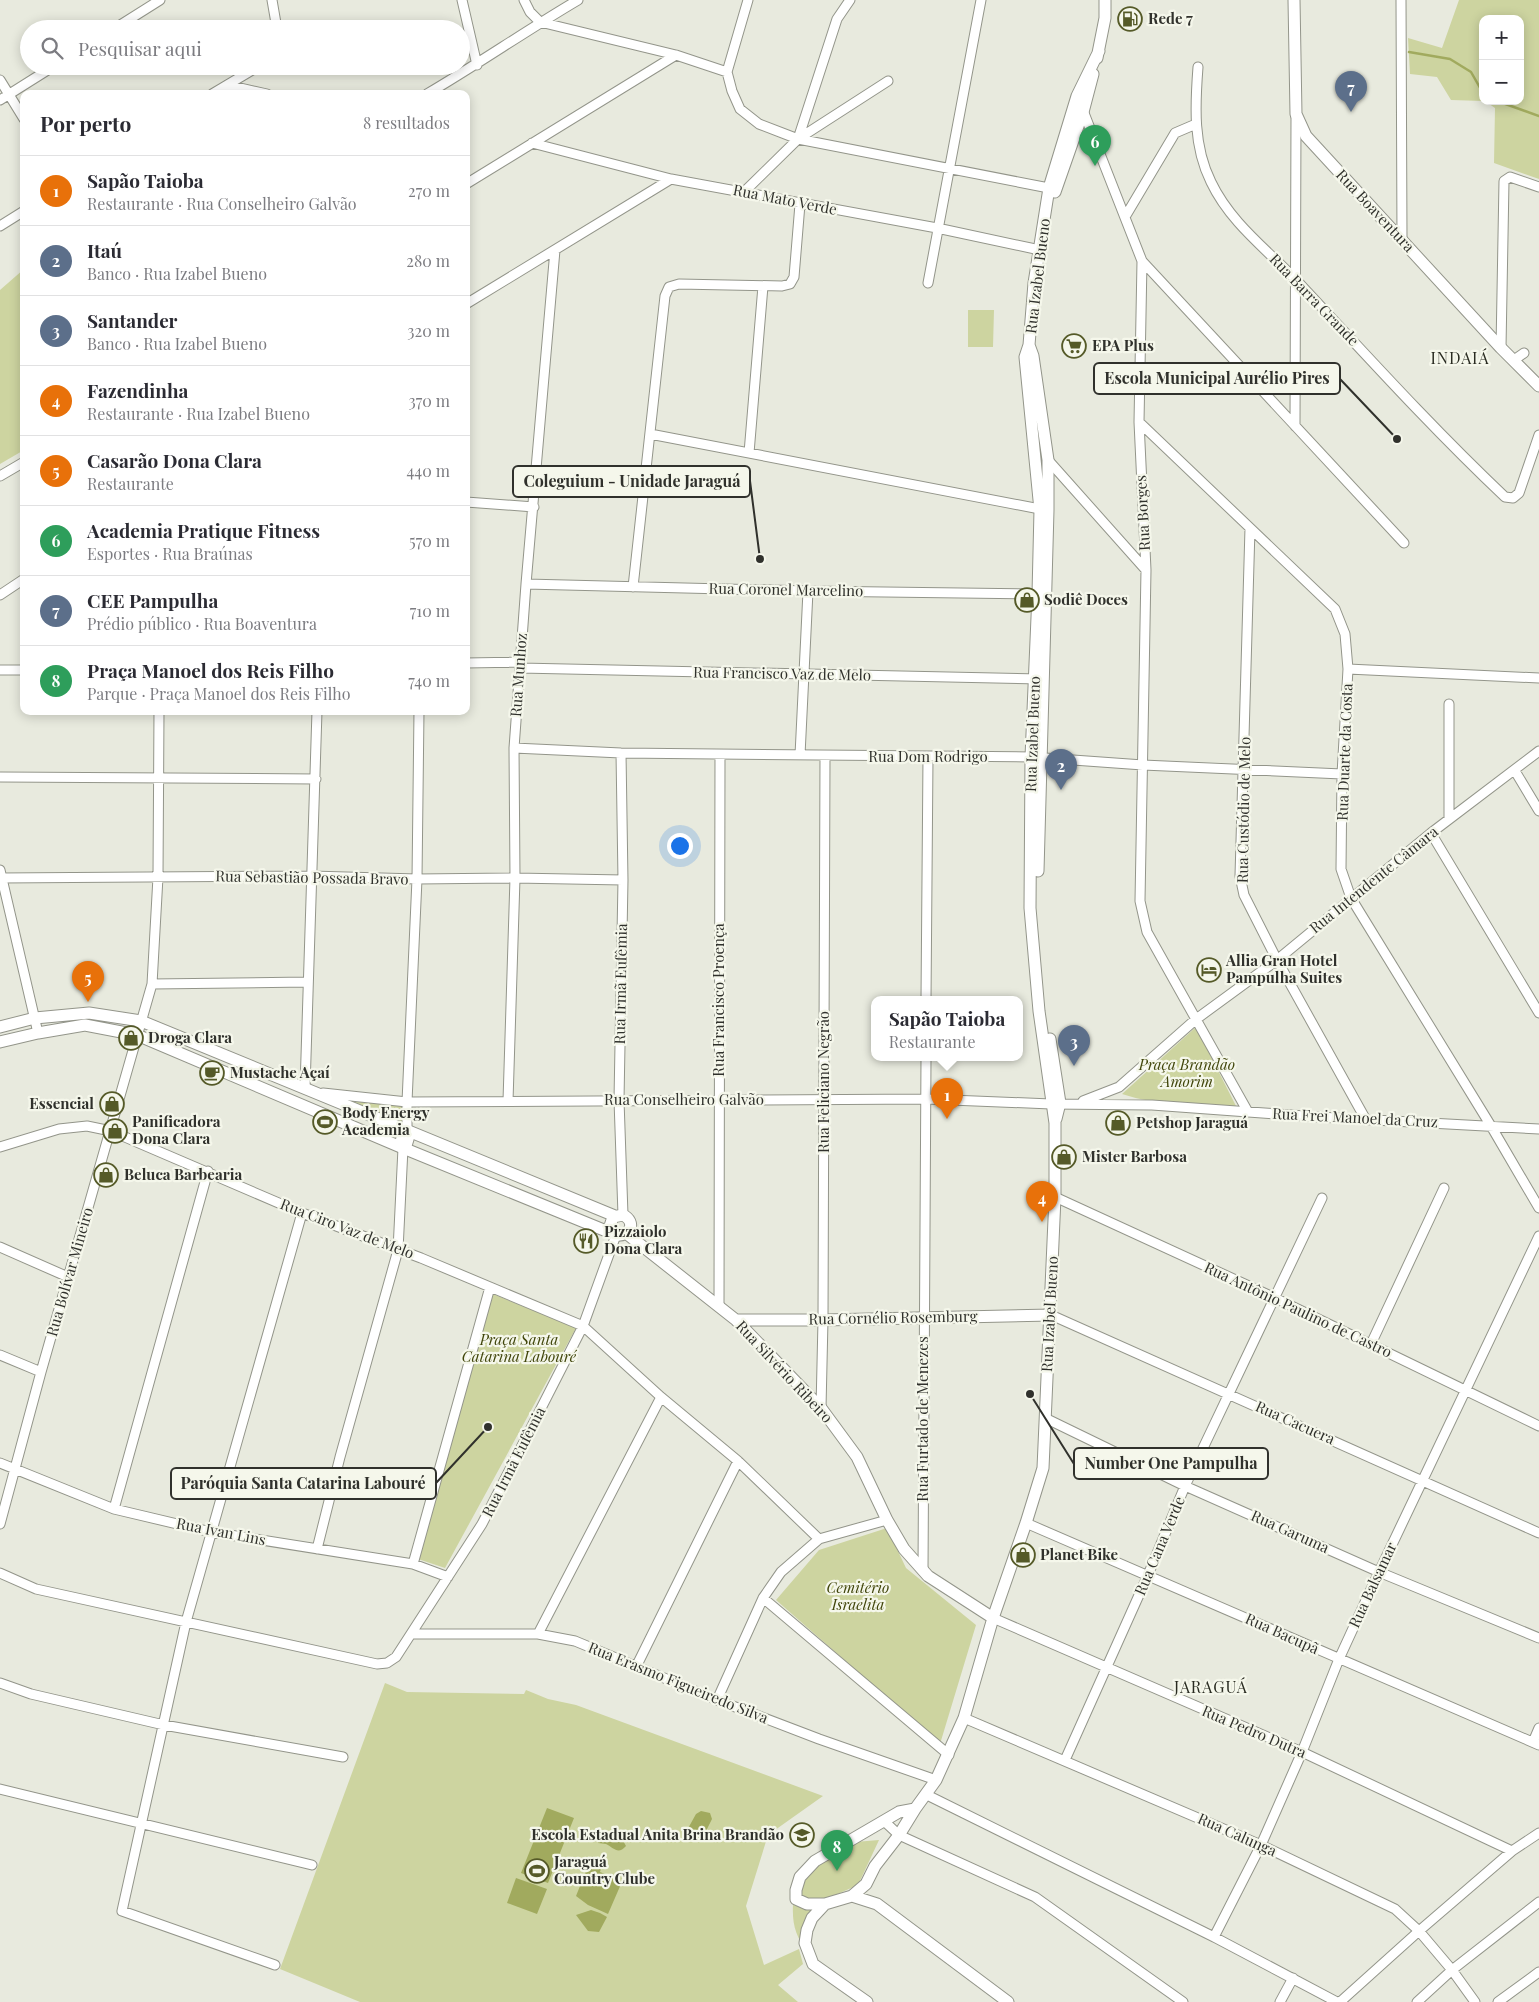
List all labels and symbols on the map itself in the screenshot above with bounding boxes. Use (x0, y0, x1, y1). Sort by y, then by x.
fuel station icon: Rede 7 (1117, 6, 1143, 32)
place label: Rede 7 (1148, 8, 1193, 28)
pin: 7 (1335, 71, 1367, 112)
pin: 6 (1079, 125, 1111, 166)
street label: Rua Boaventura (1332, 165, 1420, 256)
street label: Rua Mato Verde (732, 179, 839, 219)
street label: Rua Izabel Bueno (1020, 217, 1054, 335)
street label: Rua Barra Grande (1266, 249, 1364, 350)
supermarket icon: EPA Plus (1061, 333, 1087, 359)
place label: EPA Plus (1092, 335, 1154, 355)
district label: INDAIÁ (1430, 347, 1490, 368)
callout: Escola Municipal Aurélio Pires (1094, 363, 1340, 394)
text: Escola Municipal Aurélio Pires (1104, 367, 1330, 388)
callout: Coleguium - Unidade Jaraguá (513, 466, 750, 497)
text: Coleguium - Unidade Jaraguá (523, 470, 741, 491)
street label: Rua Borges (1130, 475, 1154, 551)
street label: Rua Coronel Marcelino (708, 578, 864, 600)
shop icon: Sodiê Doces (1014, 587, 1040, 613)
place label: Sodiê Doces (1044, 589, 1128, 609)
street label: Rua Munhoz (505, 632, 531, 718)
street label: Rua Francisco Vaz de Melo (693, 661, 871, 685)
street label: Rua Izabel Bueno (1020, 676, 1044, 792)
street label: Rua Duarte da Costa (1332, 682, 1356, 821)
street label: Rua Custódio de Melo (1232, 737, 1254, 883)
street label: Rua Dom Rodrigo (868, 746, 988, 766)
pin: 2 (1045, 749, 1077, 790)
street label: Rua Intendente Câmara (1305, 821, 1442, 937)
your location (667, 833, 693, 859)
street label: Rua Sebastião Possada Bravo (215, 865, 409, 889)
street label: Rua Irmã Eufêmia (609, 923, 631, 1045)
street label: Rua Francisco Proença (708, 923, 728, 1077)
place label: Allia Gran Hotel Pampulha Suites (1225, 950, 1342, 987)
hotel icon: Allia Gran Hotel Pampulha Suites (1196, 957, 1222, 983)
pin: 5 (72, 961, 104, 1002)
street label: Rua Feliciano Negrão (813, 1011, 833, 1153)
shop icon: Droga Clara (118, 1025, 144, 1051)
pin: 3 (1058, 1025, 1090, 1066)
place label: Droga Clara (148, 1027, 232, 1047)
park label: Praça Brandão Amorim (1138, 1054, 1235, 1091)
cafe icon: Mustache Açaí (199, 1060, 225, 1086)
place label: Mustache Açaí (230, 1062, 330, 1082)
pin: 1 (931, 1078, 963, 1119)
street label: Rua Conselheiro Galvão (604, 1089, 764, 1109)
shop icon: Essencial (99, 1091, 125, 1117)
place label: Essencial (29, 1093, 94, 1113)
place label: Body Energy Academia (341, 1102, 430, 1139)
street label: Rua Frei Manoel da Cruz (1272, 1103, 1438, 1131)
sports icon: Body Energy Academia (312, 1109, 338, 1135)
shop icon: Petshop Jaraguá (1105, 1110, 1131, 1136)
place label: Panificadora Dona Clara (132, 1111, 221, 1148)
place label: Petshop Jaraguá (1136, 1112, 1248, 1132)
shop icon: Panificadora Dona Clara (102, 1118, 128, 1144)
shop icon: Mister Barbosa (1051, 1144, 1077, 1170)
place label: Mister Barbosa (1082, 1146, 1187, 1166)
shop icon: Beluca Barbearia (93, 1162, 119, 1188)
place label: Beluca Barbearia (124, 1164, 242, 1184)
pin: 4 (1026, 1181, 1058, 1222)
street label: Rua Ciro Vaz de Melo (278, 1193, 417, 1263)
street label: Rua Bolívar Mineiro (41, 1205, 97, 1339)
place label: Pizzaiolo Dona Clara (604, 1221, 683, 1258)
restaurant icon: Pizzaiolo Dona Clara (573, 1228, 599, 1254)
street label: Rua Izabel Bueno (1036, 1255, 1062, 1372)
street label: Rua Antônio Paulino de Castro (1201, 1257, 1396, 1361)
street label: Rua Cornélio Rosemburg (808, 1306, 978, 1328)
street label: Rua Silvério Ribeiro (732, 1316, 837, 1427)
park label: Praça Santa Catarina Labouré (462, 1329, 578, 1366)
street label: Rua Furtado de Menezes (912, 1336, 932, 1502)
street label: Rua Cacuera (1253, 1396, 1339, 1449)
street label: Rua Irmã Eufêmia (477, 1403, 550, 1520)
callout: Number One Pampulha (1074, 1448, 1268, 1479)
text: Number One Pampulha (1084, 1452, 1258, 1473)
callout: Paróquia Santa Catarina Labouré (171, 1468, 436, 1499)
text: Paróquia Santa Catarina Labouré (181, 1472, 425, 1493)
street label: Rua Cana Verde (1129, 1493, 1189, 1598)
street label: Rua Garuma (1248, 1505, 1333, 1557)
street label: Rua Ivan Lins (175, 1513, 268, 1549)
street label: Rua Balsamar (1344, 1538, 1401, 1631)
shop icon: Planet Bike (1010, 1542, 1036, 1568)
place label: Planet Bike (1040, 1544, 1119, 1564)
park label: Cemitério Israelita (827, 1577, 889, 1614)
street label: Rua Bacupã (1242, 1608, 1323, 1658)
street label: Rua Erasmo Figueiredo Silva (585, 1637, 772, 1728)
district label: JARAGUÁ (1173, 1676, 1248, 1697)
street label: Rua Pedro Dutra (1199, 1700, 1310, 1762)
street label: Rua Calunga (1195, 1808, 1280, 1861)
school or university icon: Escola Estadual Anita Brina Brandão (789, 1822, 815, 1848)
place label: Escola Estadual Anita Brina Brandão (531, 1824, 784, 1844)
pin: 8 (821, 1830, 853, 1871)
place label: Jaraguá Country Clube (553, 1851, 656, 1888)
sports icon: Jaraguá Country Clube (524, 1858, 550, 1884)

